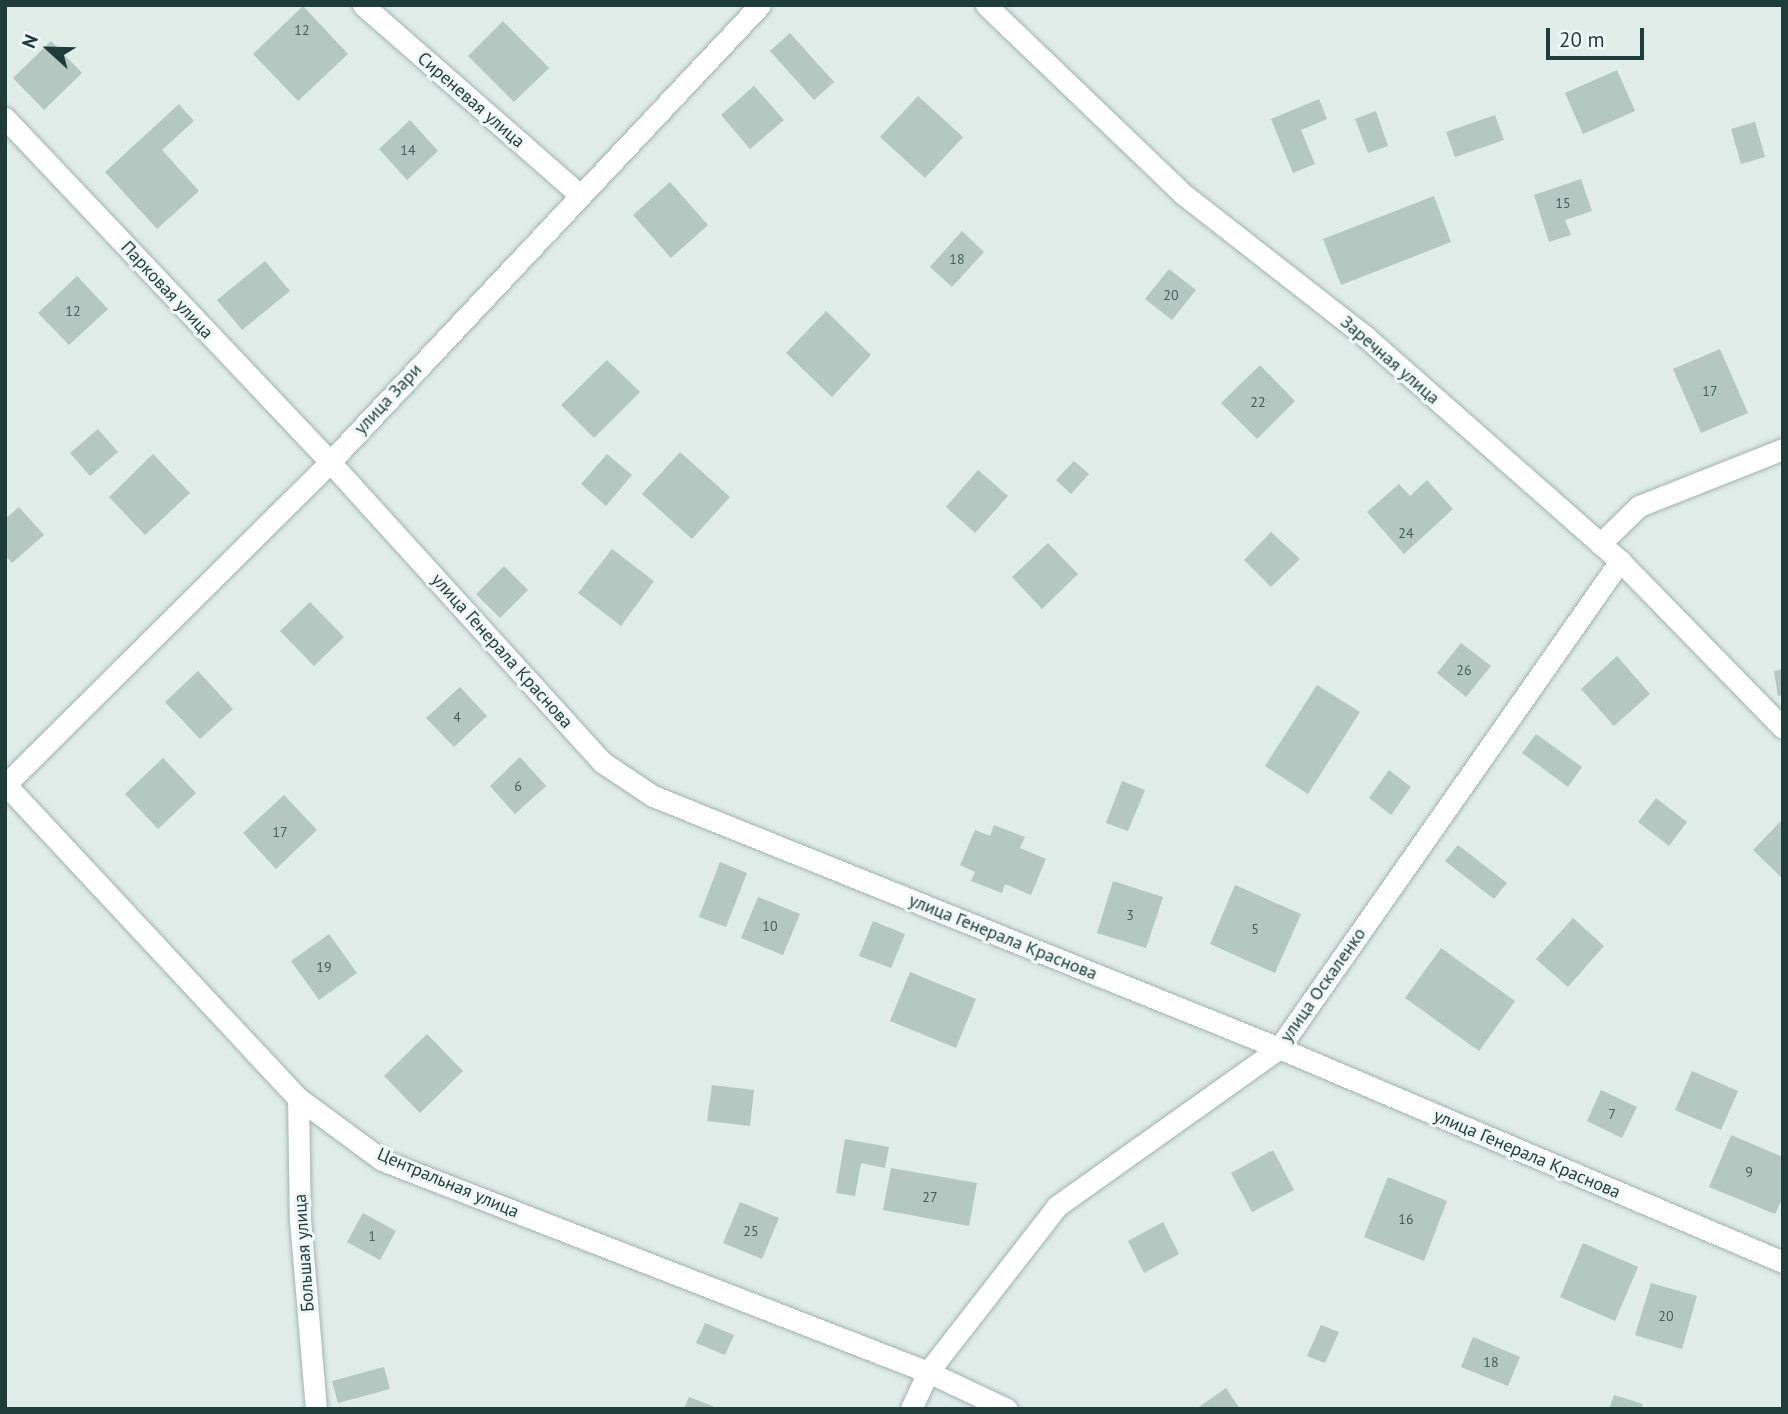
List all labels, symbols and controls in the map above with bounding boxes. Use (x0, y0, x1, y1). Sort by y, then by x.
north arrow (14, 14, 84, 84)
scale bar (1550, 14, 1648, 58)
house number: 12 (294, 22, 310, 38)
text: 20 m (1559, 26, 1605, 53)
text: N (16, 31, 43, 51)
street label: Сиреневая улица (413, 48, 529, 152)
house number: 14 (400, 142, 416, 158)
house number: 15 (1555, 195, 1571, 211)
street label: Парковая улица (116, 237, 218, 343)
house number: 18 (949, 251, 965, 267)
house number: 20 (1163, 287, 1179, 303)
house number: 12 (65, 303, 81, 319)
street label: Заречная улица (1336, 311, 1444, 409)
street label: улица Зари (350, 359, 426, 439)
house number: 17 (1702, 383, 1718, 399)
house number: 22 (1250, 394, 1266, 410)
house number: 24 (1398, 525, 1414, 541)
street label: улица Генерала Краснова (427, 569, 577, 733)
house number: 26 (1456, 662, 1472, 678)
house number: 4 (453, 709, 461, 725)
house number: 6 (514, 778, 522, 794)
house number: 17 (272, 824, 288, 840)
street label: улица Генерала Краснова (906, 889, 1100, 985)
house number: 3 (1126, 907, 1134, 923)
house number: 10 (762, 918, 778, 934)
house number: 5 (1251, 921, 1259, 937)
street label: улица Оскаленко (1276, 924, 1370, 1046)
house number: 19 (316, 959, 332, 975)
street label: улица Генерала Краснова (1430, 1105, 1624, 1203)
house number: 7 (1608, 1106, 1616, 1122)
street label: Центральная улица (374, 1143, 522, 1223)
house number: 9 (1745, 1164, 1753, 1180)
house number: 27 (922, 1189, 938, 1205)
street label: Большая улица (289, 1193, 319, 1313)
house number: 16 (1398, 1211, 1414, 1227)
house number: 25 (743, 1223, 759, 1239)
house number: 1 (368, 1228, 376, 1244)
house number: 20 (1658, 1308, 1674, 1324)
house number: 18 (1483, 1354, 1499, 1370)

